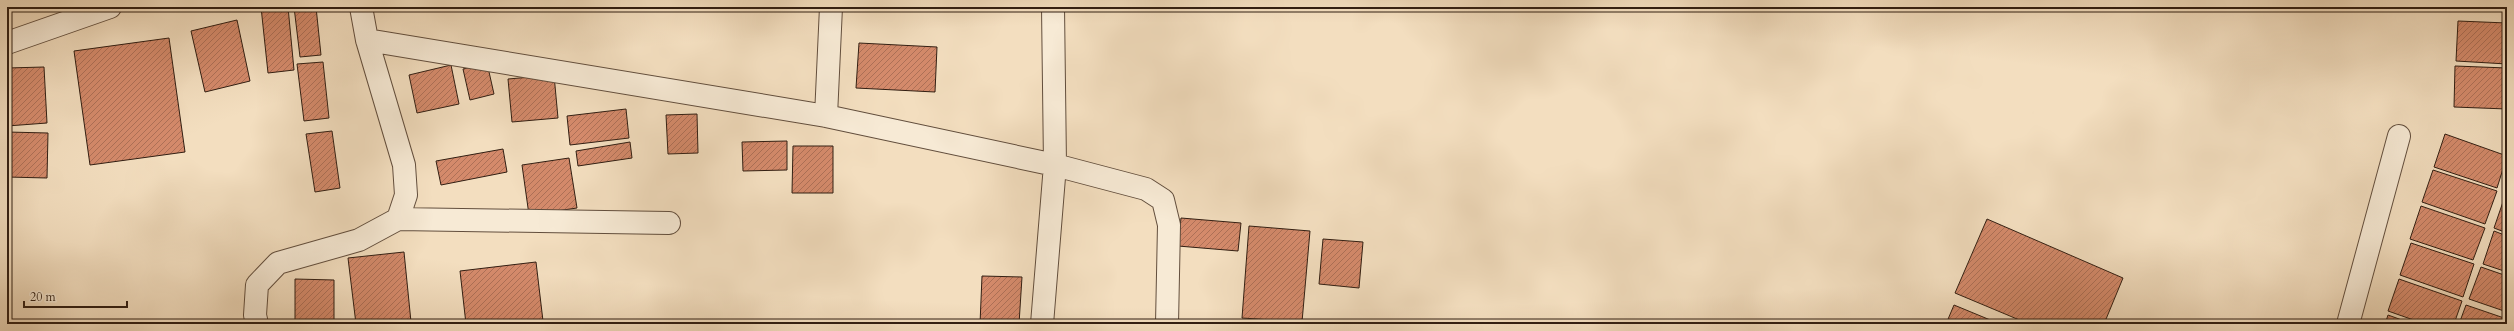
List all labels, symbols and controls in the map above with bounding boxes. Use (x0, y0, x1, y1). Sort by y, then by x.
scale bar (24, 283, 127, 309)
text: 20 m (30, 289, 57, 305)

